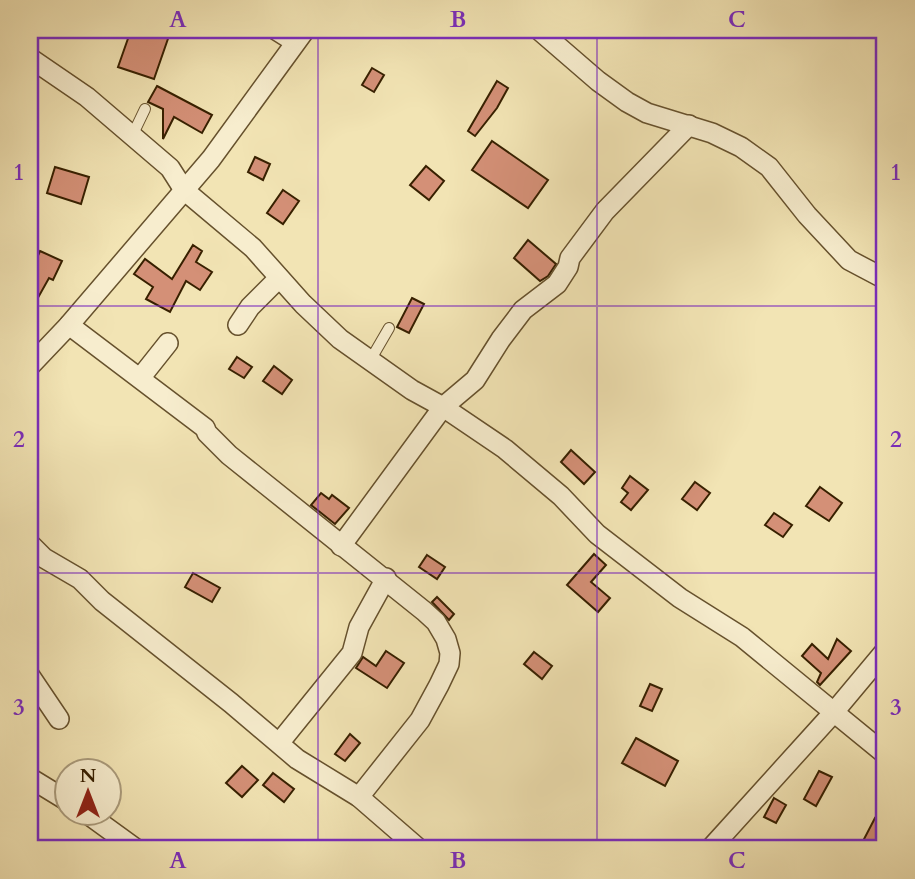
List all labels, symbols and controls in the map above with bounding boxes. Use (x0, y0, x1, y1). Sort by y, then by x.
text: A (169, 4, 187, 35)
text: B (450, 4, 466, 35)
text: C (728, 4, 746, 35)
text: 1 (13, 157, 25, 188)
text: 1 (890, 157, 902, 188)
text: 2 (13, 424, 25, 455)
text: 2 (890, 424, 902, 455)
text: 3 (13, 692, 25, 723)
text: 3 (890, 692, 902, 723)
north arrow (52, 756, 122, 826)
text: N (80, 763, 97, 789)
text: A (169, 845, 187, 876)
text: B (450, 845, 466, 876)
text: C (728, 845, 746, 876)

